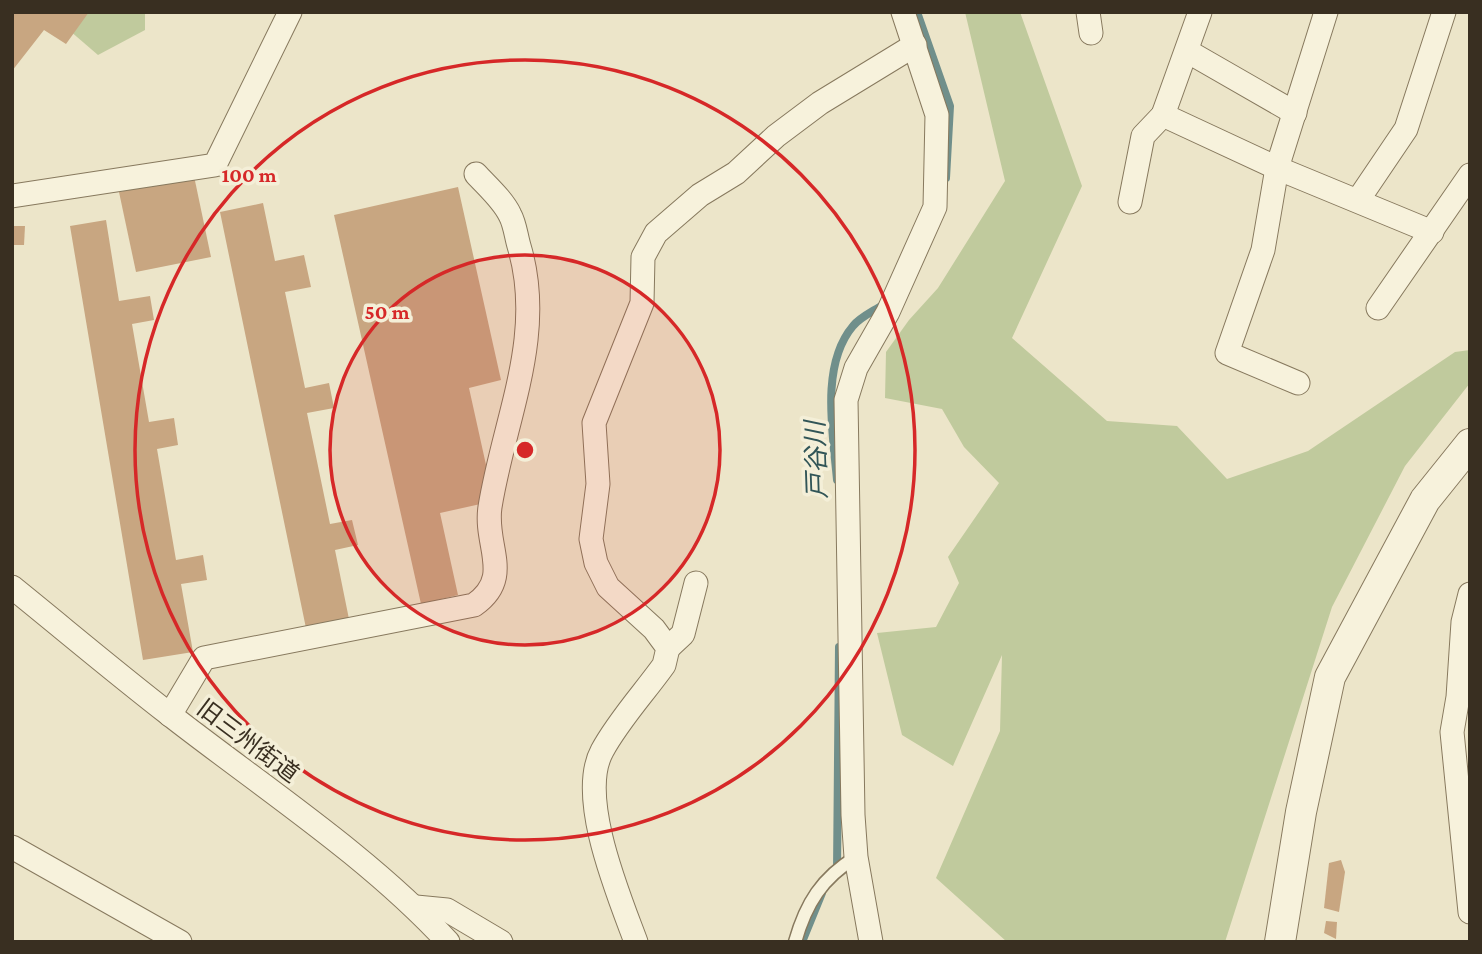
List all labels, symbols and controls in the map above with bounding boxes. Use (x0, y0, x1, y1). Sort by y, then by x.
text: 100 m (221, 163, 277, 187)
text: 50 m (365, 300, 410, 324)
water label: 戸谷川 (801, 418, 832, 499)
centre of rings (513, 438, 537, 462)
street label: 旧三州街道 (192, 694, 304, 787)

